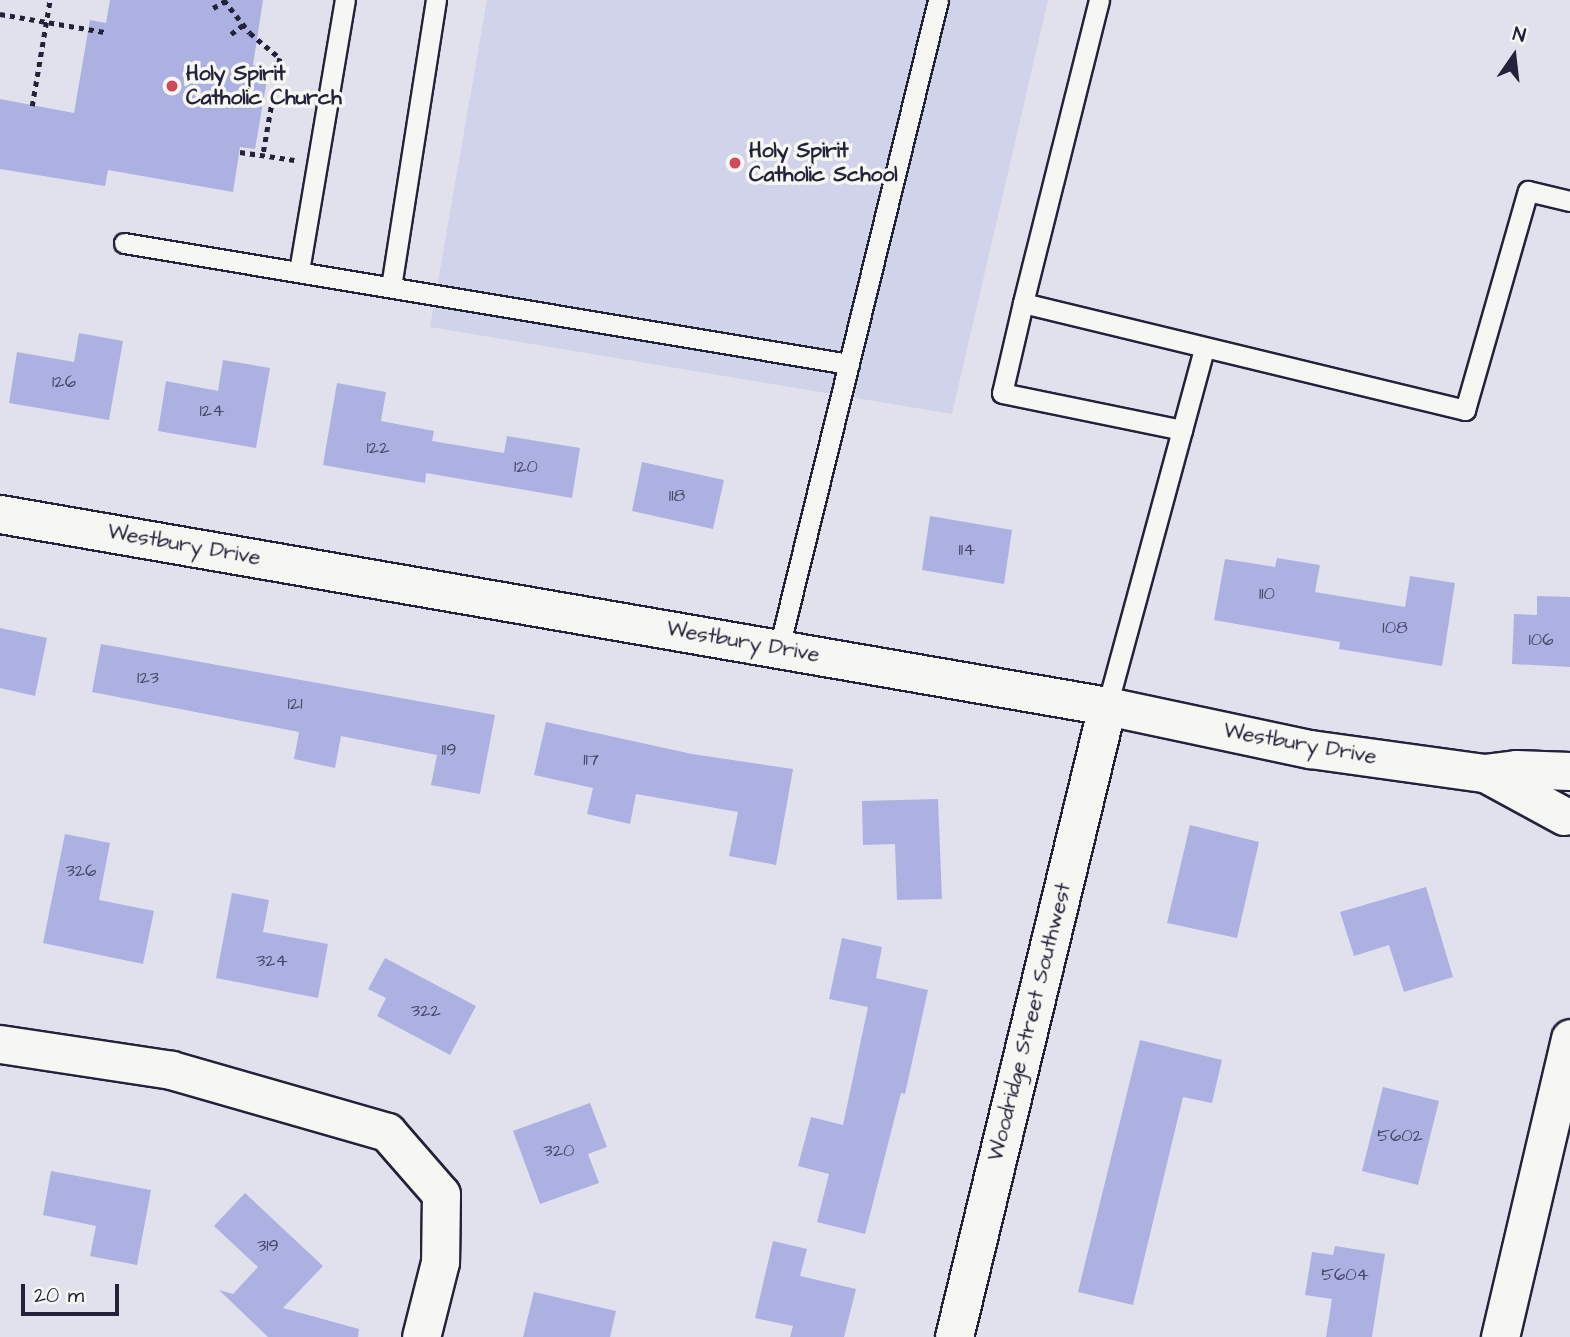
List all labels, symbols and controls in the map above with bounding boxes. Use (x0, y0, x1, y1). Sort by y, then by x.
north arrow (1479, 21, 1549, 91)
text: N (1510, 21, 1528, 50)
place label: Holy Spirit Catholic Church (186, 61, 342, 111)
marker: Holy Spirit Catholic Church (164, 78, 180, 94)
place label: Holy Spirit Catholic School (749, 138, 898, 188)
marker: Holy Spirit Catholic School (727, 155, 743, 171)
house number: 126 (52, 371, 76, 393)
house number: 124 (200, 400, 224, 422)
house number: 122 (367, 437, 389, 459)
house number: 120 (514, 456, 538, 478)
house number: 118 (669, 485, 685, 507)
street label: Westbury Drive (106, 519, 262, 571)
house number: 114 (959, 539, 975, 561)
house number: 110 (1259, 583, 1275, 605)
street label: Westbury Drive (665, 616, 821, 668)
house number: 108 (1382, 617, 1408, 639)
house number: 106 (1529, 629, 1553, 651)
house number: 123 (137, 667, 159, 689)
house number: 121 (288, 693, 302, 715)
street label: Westbury Drive (1222, 718, 1378, 770)
house number: 119 (442, 739, 456, 761)
house number: 117 (583, 749, 599, 771)
house number: 326 (66, 860, 96, 882)
street label: Woodridge Street Southwest (983, 880, 1077, 1164)
house number: 324 (256, 950, 288, 972)
house number: 322 (411, 1000, 441, 1022)
house number: 5602 (1377, 1125, 1423, 1147)
house number: 320 (544, 1140, 574, 1162)
house number: 319 (257, 1235, 279, 1257)
house number: 5604 (1321, 1264, 1369, 1286)
scale bar (24, 1270, 122, 1314)
text: 20 m (34, 1281, 84, 1310)

